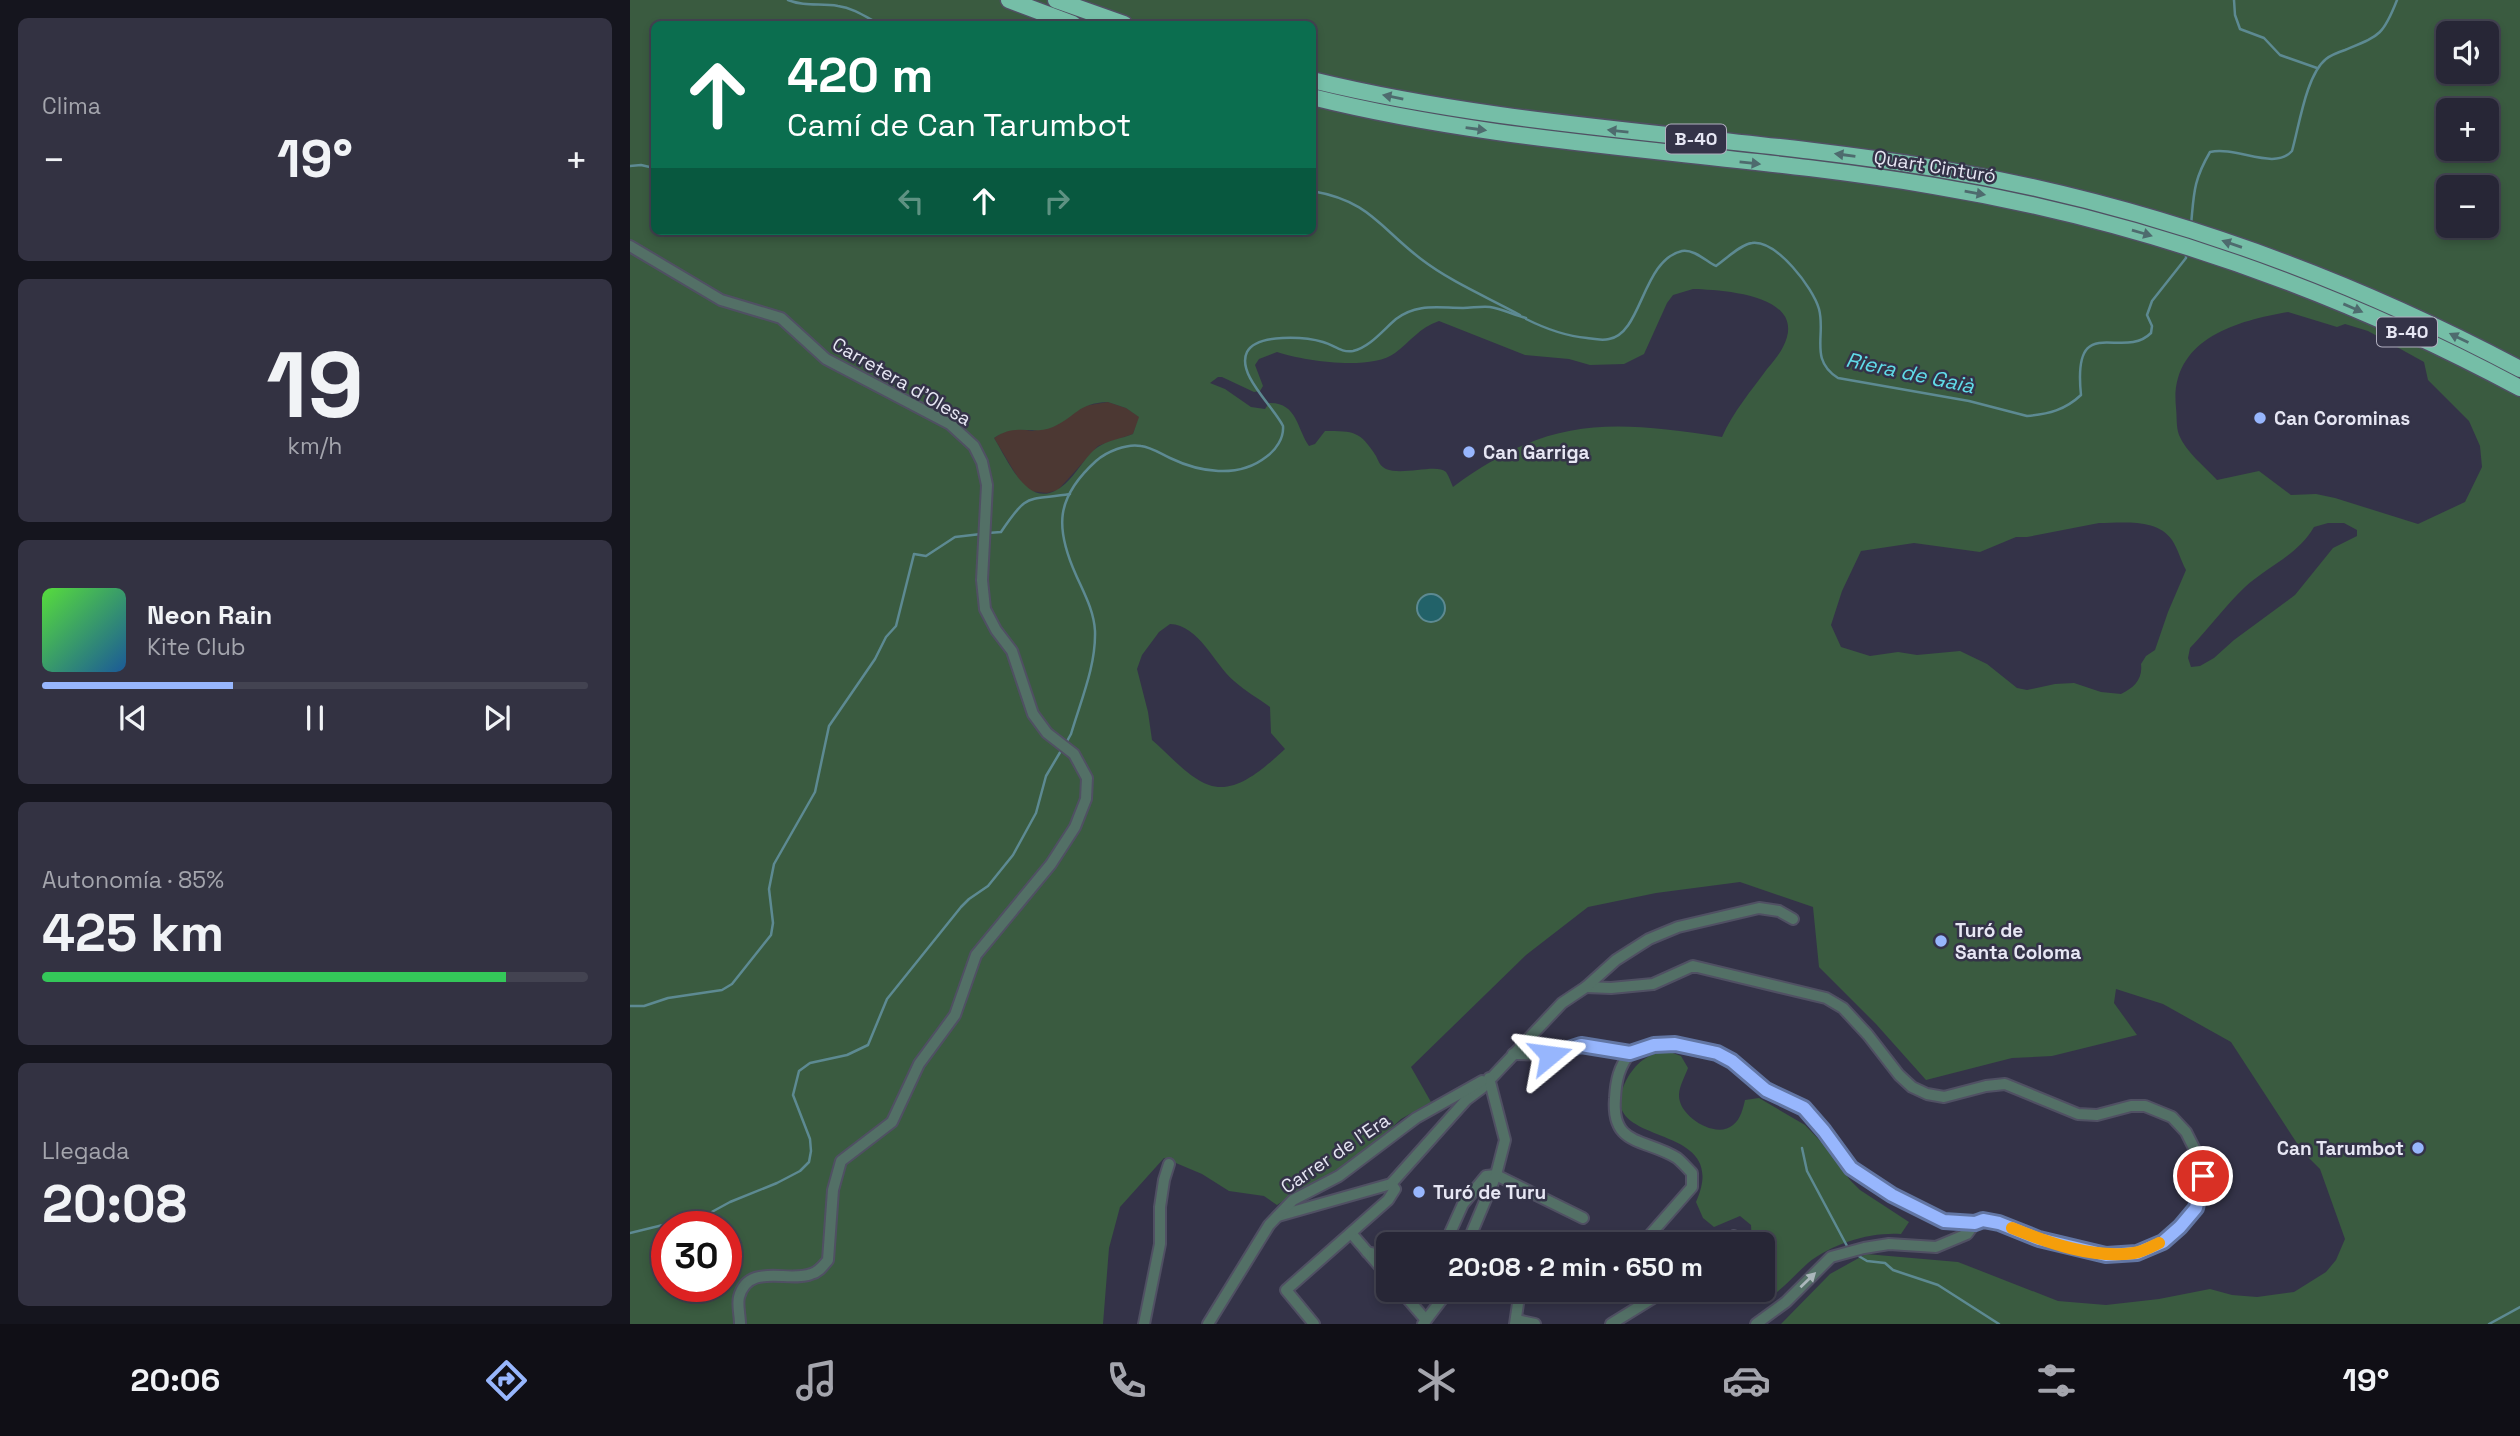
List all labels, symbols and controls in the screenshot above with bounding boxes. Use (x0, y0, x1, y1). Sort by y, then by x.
map controls (2436, 21, 2499, 238)
button: sound (2436, 21, 2499, 84)
text: 420 m (787, 44, 933, 106)
icon: ahead (672, 49, 763, 140)
text: Clima (42, 91, 101, 121)
one-way arrow (1382, 92, 1404, 103)
button: + (2436, 98, 2499, 161)
text: Camí de Can Tarumbot (787, 105, 1131, 145)
one-way arrow (1465, 124, 1487, 135)
road number: B-40 (1666, 124, 1726, 154)
one-way arrow (1607, 125, 1629, 136)
text: 19° (277, 126, 353, 192)
text: − (42, 136, 66, 184)
text: + (564, 136, 588, 184)
street label: Quart Cinturó (1872, 145, 1998, 188)
one-way arrow (1833, 150, 1855, 161)
one-way arrow (1739, 157, 1761, 168)
button: − (2436, 175, 2499, 238)
icon: left (892, 182, 930, 220)
icon: ahead (965, 182, 1003, 220)
icon: right (1038, 182, 1076, 220)
one-way arrow (1964, 188, 1986, 199)
one-way arrow (2132, 229, 2153, 239)
one-way arrow (2222, 238, 2243, 249)
one-way arrow (2343, 303, 2364, 314)
road number: B-40 (2377, 318, 2437, 346)
text: 19 (266, 327, 364, 444)
street label: Carretera d'Olesa (828, 331, 976, 431)
one-way arrow (2449, 333, 2469, 344)
water label: Riera de Gaià (1844, 346, 1978, 399)
place label: Can Corominas (2274, 406, 2410, 431)
marker: Can Corominas (2252, 410, 2268, 426)
text: km/h (288, 431, 342, 461)
place label: Can Garriga (1483, 440, 1590, 465)
marker: Can Garriga (1461, 444, 1477, 460)
text: Neon Rain (147, 598, 272, 632)
text: Kite Club (147, 632, 246, 662)
icon: previous (114, 699, 152, 737)
icon: pause (296, 699, 334, 737)
icon: next (478, 699, 516, 737)
text: Autonomía · 85% (42, 865, 224, 895)
text: 425 km (42, 900, 224, 966)
place label: Turó de Santa Coloma (1955, 918, 2081, 965)
marker: Turó de Santa Coloma (1933, 933, 1949, 949)
position arrow (1513, 1018, 1587, 1092)
street label: Carrer de l'Era (1276, 1108, 1395, 1199)
text: Llegada (42, 1136, 130, 1166)
place label: Can Tarumbot (2277, 1136, 2404, 1161)
marker: Can Tarumbot (2410, 1140, 2426, 1156)
pin (2173, 1146, 2233, 1206)
icon: arrive (2184, 1157, 2222, 1195)
text: 20:08 (42, 1171, 187, 1237)
place label: Turó de Turu (1433, 1180, 1546, 1205)
marker: Turó de Turu (1411, 1184, 1427, 1200)
speed limit sign: 30 (651, 1211, 742, 1302)
text: 20:08 · 2 min · 650 m (1448, 1250, 1703, 1284)
one-way arrow (1799, 1271, 1816, 1288)
icon: directions (482, 1356, 531, 1405)
icon: music (792, 1356, 841, 1405)
icon: phone (1102, 1356, 1151, 1405)
icon: climate (1412, 1356, 1461, 1405)
icon: car (1722, 1356, 1771, 1405)
icon: filters (2032, 1356, 2081, 1405)
text: 20:06 (131, 1360, 220, 1400)
text: 19° (2342, 1360, 2389, 1400)

